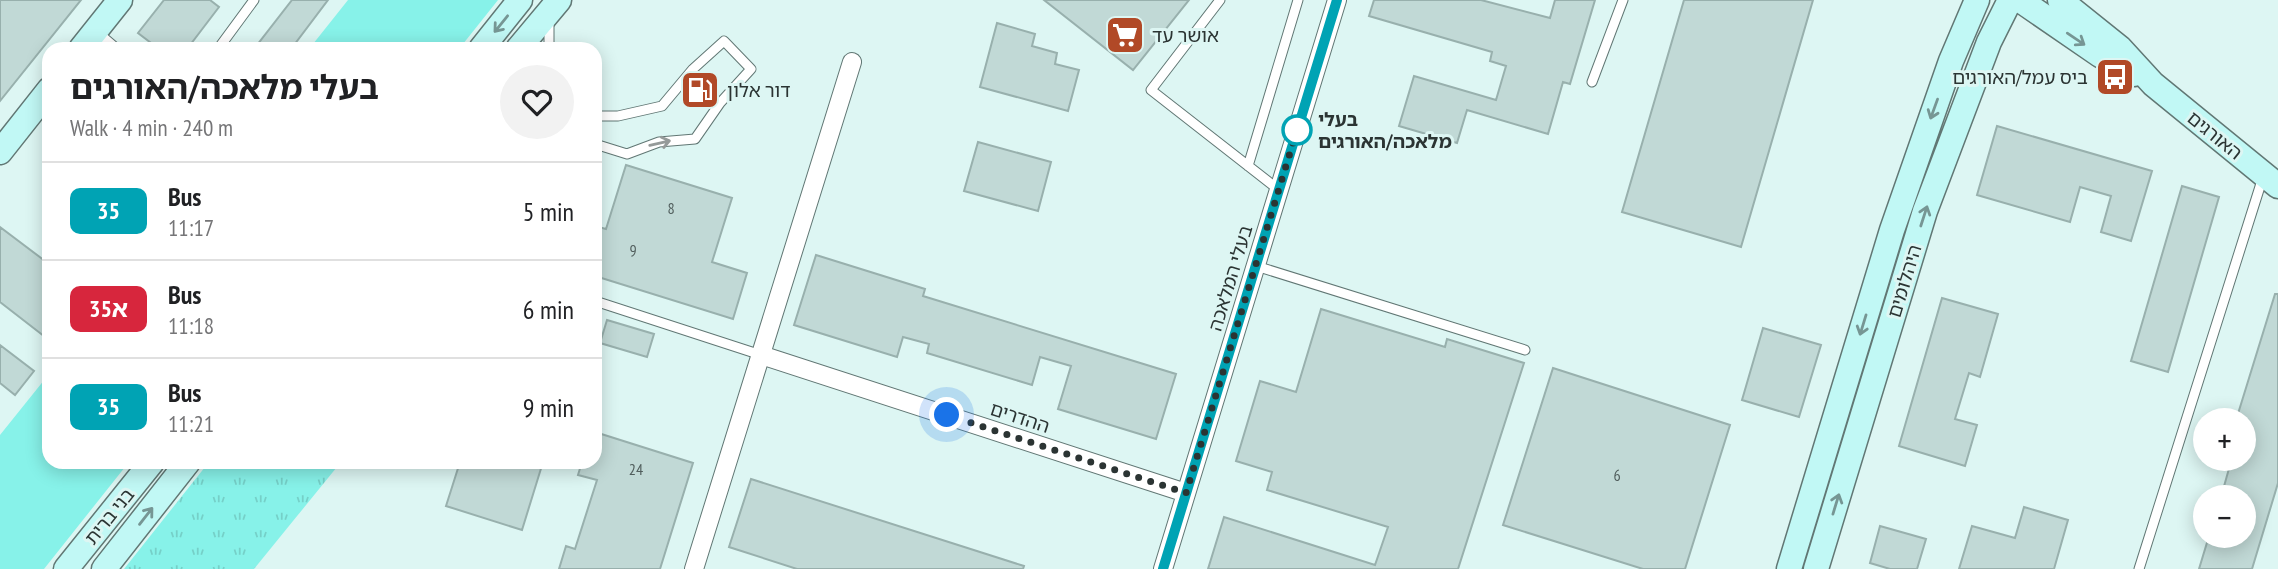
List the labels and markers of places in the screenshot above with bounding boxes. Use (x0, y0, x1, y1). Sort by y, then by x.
supermarket icon: אושר עד (1104, 14, 1146, 56)
place label: אושר עד (1152, 23, 1219, 47)
bus stop icon: ביס עמל/האורגים (2094, 56, 2136, 98)
place label: ביס עמל/האורגים (1952, 65, 2088, 89)
fuel station icon: דור אלון (679, 69, 721, 111)
place label: דור אלון (727, 78, 791, 102)
place label: בעלי מלאכה/האורגים (1318, 107, 1452, 153)
marker: בעלי מלאכה/האורגים (1282, 115, 1312, 145)

